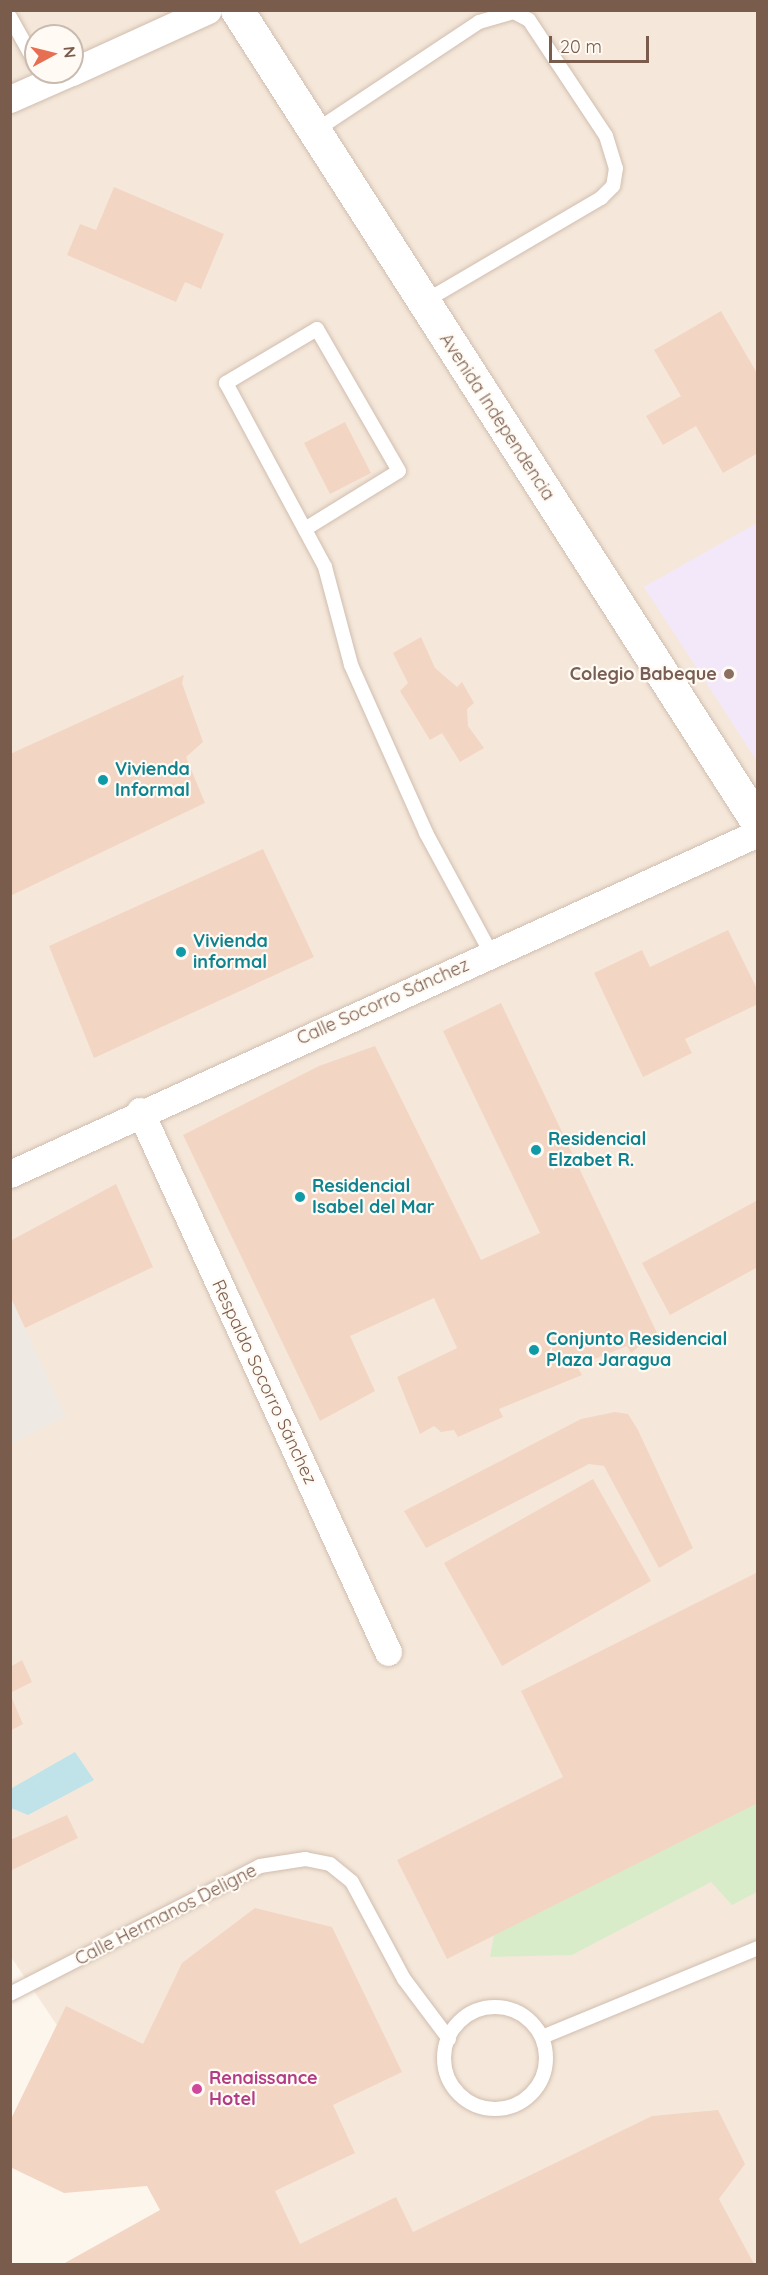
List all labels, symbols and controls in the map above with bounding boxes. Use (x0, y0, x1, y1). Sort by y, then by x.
north arrow (24, 24, 84, 84)
scale bar (552, 24, 652, 62)
text: 20 m (560, 35, 602, 58)
text: N (59, 45, 81, 59)
street label: Avenida Independencia (435, 329, 559, 505)
place label: Colegio Babeque (570, 663, 717, 685)
marker: Colegio Babeque (722, 667, 736, 681)
place label: Vivienda Informal (115, 759, 190, 802)
marker: Vivienda Informal (96, 773, 110, 787)
place label: Vivienda informal (193, 931, 268, 974)
marker: Vivienda informal (174, 945, 188, 959)
street label: Calle Socorro Sánchez (294, 954, 472, 1050)
place label: Residencial Elzabet R. (548, 1129, 646, 1172)
marker: Residencial Elzabet R. (529, 1143, 543, 1157)
place label: Residencial Isabel del Mar (312, 1176, 435, 1218)
marker: Residencial Isabel del Mar (293, 1190, 307, 1204)
street label: Respaldo Socorro Sánchez (207, 1276, 321, 1488)
place label: Conjunto Residencial Plaza Jaragua (546, 1329, 727, 1372)
marker: Conjunto Residencial Plaza Jaragua (527, 1343, 541, 1357)
street label: Calle Hermanos Deligne (72, 1860, 260, 1970)
place label: Renaissance Hotel (209, 2068, 318, 2110)
marker: Renaissance Hotel (190, 2082, 204, 2096)

